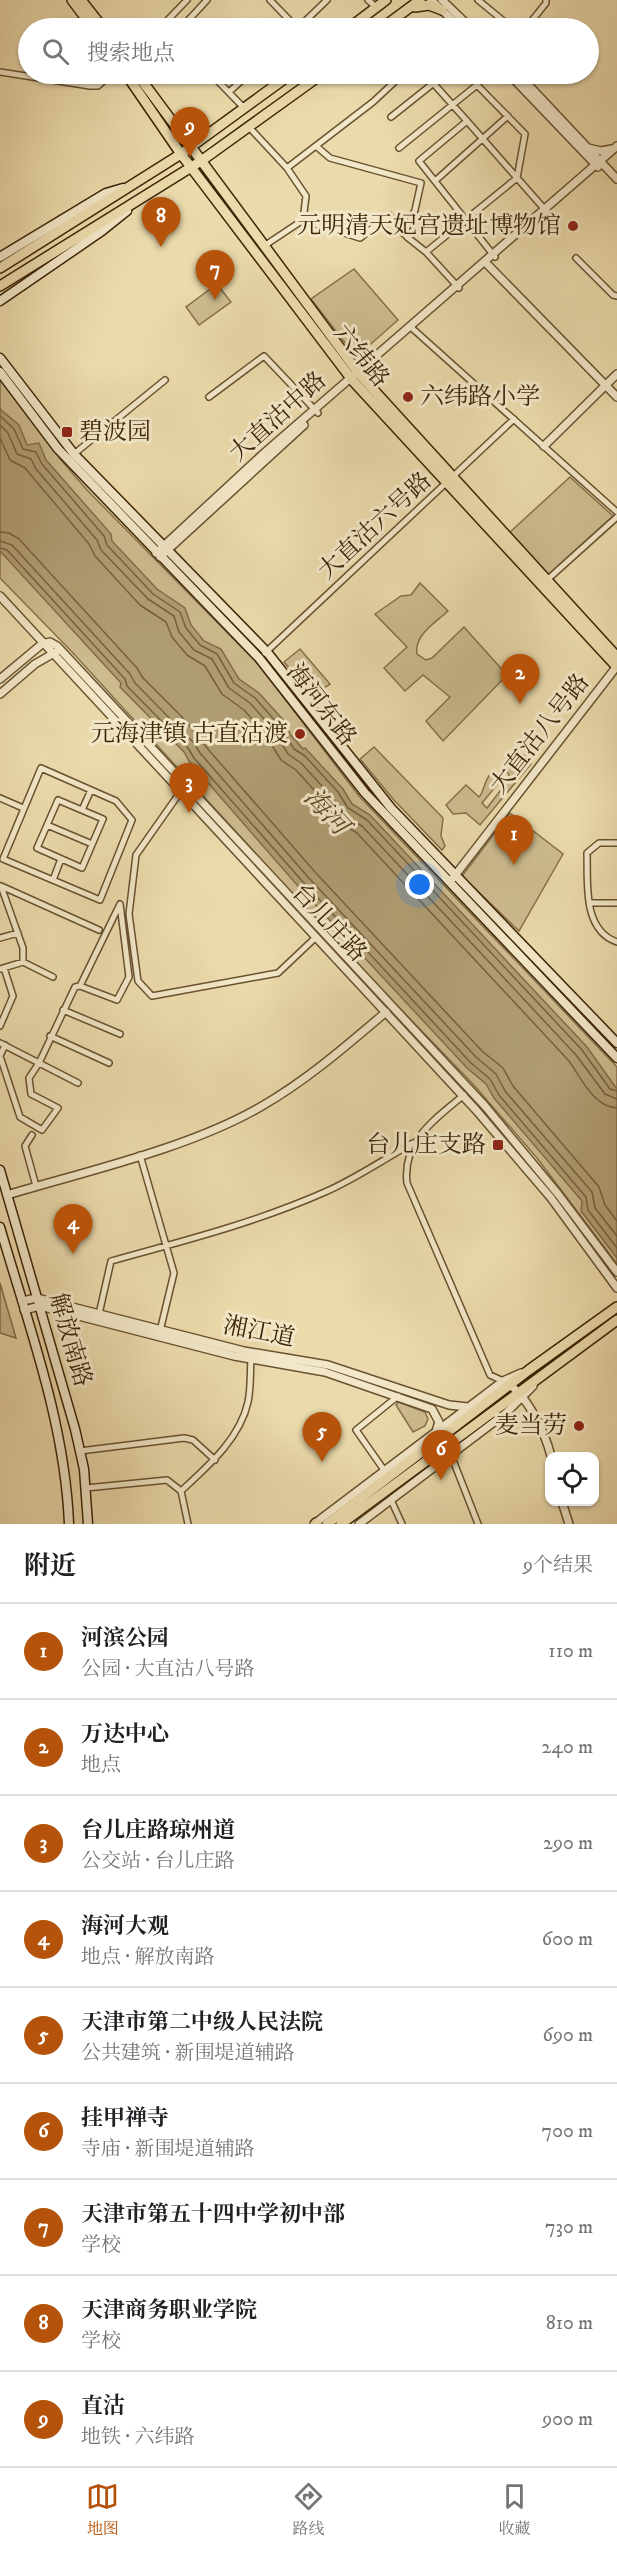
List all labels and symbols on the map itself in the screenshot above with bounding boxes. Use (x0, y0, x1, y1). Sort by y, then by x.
pin: 9 (170, 108, 210, 157)
pin: 8 (142, 198, 180, 247)
place label: 元明清天妃宫遗址博物馆 (297, 211, 561, 241)
marker: 元明清天妃宫遗址博物馆 (566, 219, 580, 233)
pin: 7 (196, 250, 234, 300)
street label: 六纬路 (327, 319, 395, 393)
street label: 大直沽中路 (223, 366, 333, 468)
place label: 六纬路小学 (420, 382, 540, 412)
marker: 六纬路小学 (401, 390, 415, 404)
place label: 碧波园 (79, 417, 151, 447)
marker: 碧波园 (60, 425, 74, 439)
street label: 大直沽六号路 (312, 466, 438, 586)
pin: 2 (500, 654, 540, 704)
street label: 海河东路 (280, 658, 362, 752)
street label: 大直沽八号路 (484, 668, 596, 800)
place label: 元海津镇 古直沽渡 (91, 719, 288, 749)
marker: 元海津镇 古直沽渡 (293, 727, 307, 741)
pin: 3 (170, 764, 208, 813)
water label: 海河 (296, 782, 359, 845)
pin: 1 (494, 816, 534, 865)
your location (405, 870, 434, 899)
street label: 台儿庄路 (285, 878, 373, 968)
place label: 台儿庄支路 (366, 1130, 486, 1160)
marker: 台儿庄支路 (491, 1138, 505, 1152)
pin: 4 (54, 1204, 92, 1254)
street label: 解放南路 (42, 1290, 98, 1390)
street label: 湘江道 (221, 1310, 297, 1354)
place label: 麦当劳 (495, 1411, 567, 1441)
pin: 5 (302, 1412, 342, 1462)
marker: 麦当劳 (572, 1419, 586, 1433)
pin: 6 (422, 1430, 460, 1480)

